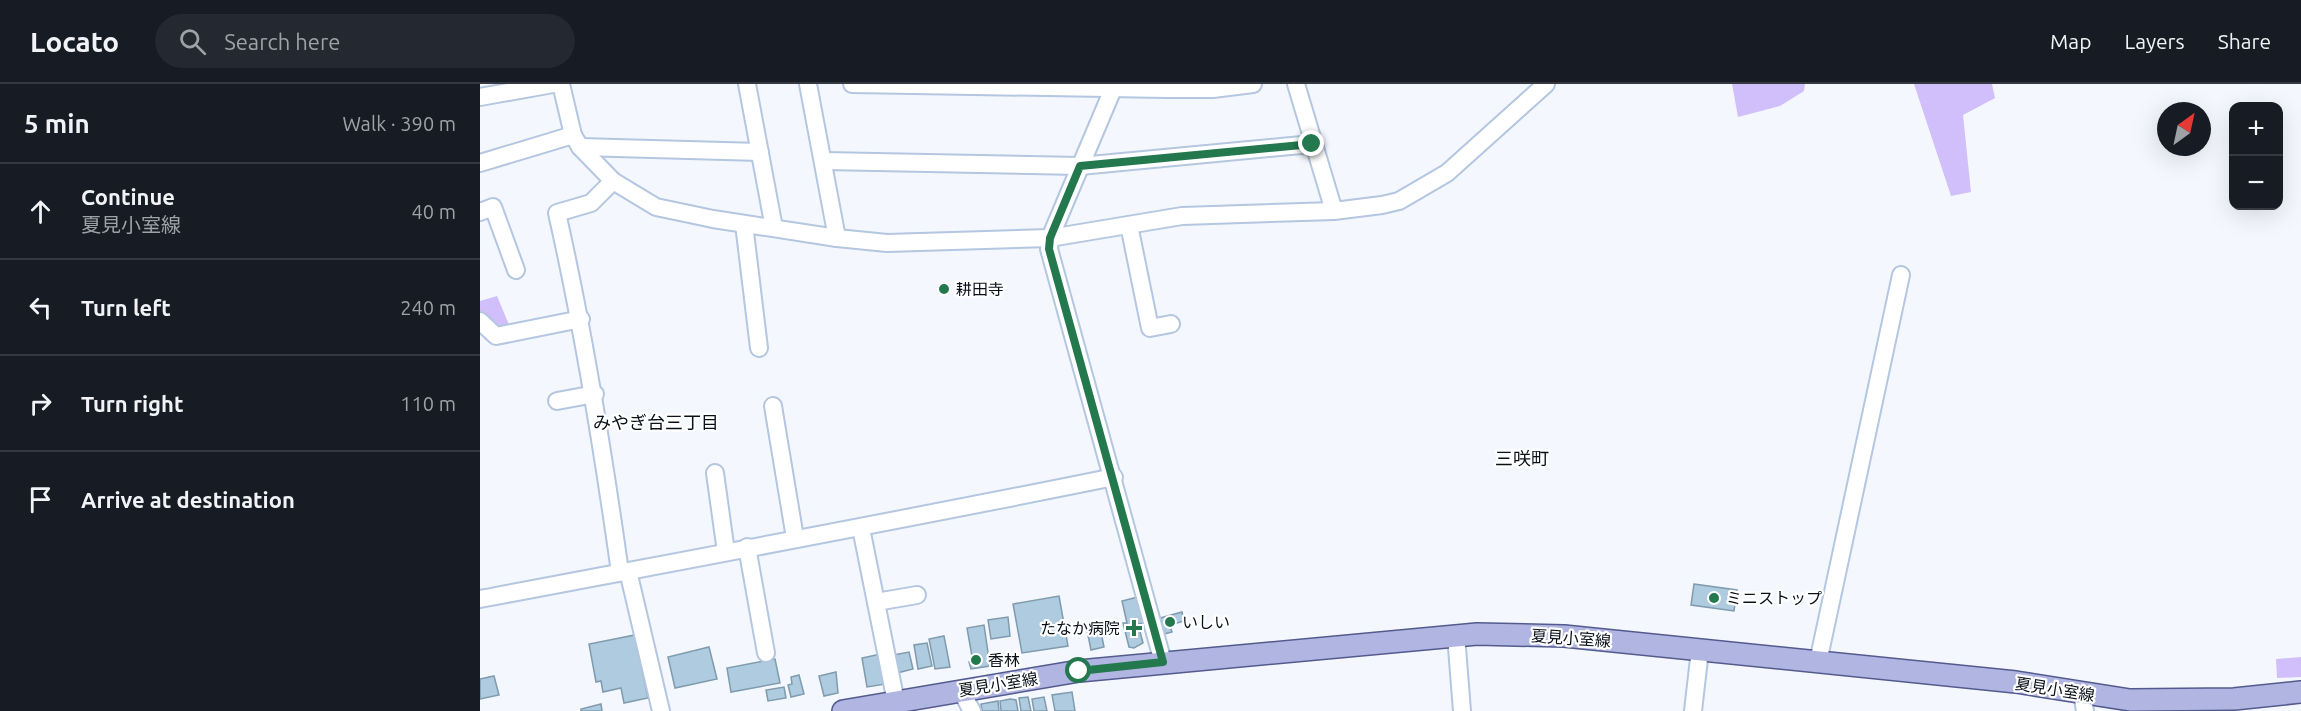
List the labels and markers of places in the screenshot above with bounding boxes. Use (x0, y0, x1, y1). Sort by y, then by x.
place label: 耕田寺 (956, 280, 1004, 298)
marker: 耕田寺 (937, 282, 951, 296)
place label: ミニストップ (1726, 589, 1822, 607)
marker: ミニストップ (1707, 591, 1721, 605)
place label: いしい (1182, 613, 1230, 631)
marker: いしい (1163, 615, 1177, 629)
place label: たなか病院 (1040, 619, 1120, 637)
marker: たなか病院 (1125, 619, 1143, 637)
place label: 香林 (988, 651, 1020, 669)
marker: 香林 (969, 653, 983, 667)

